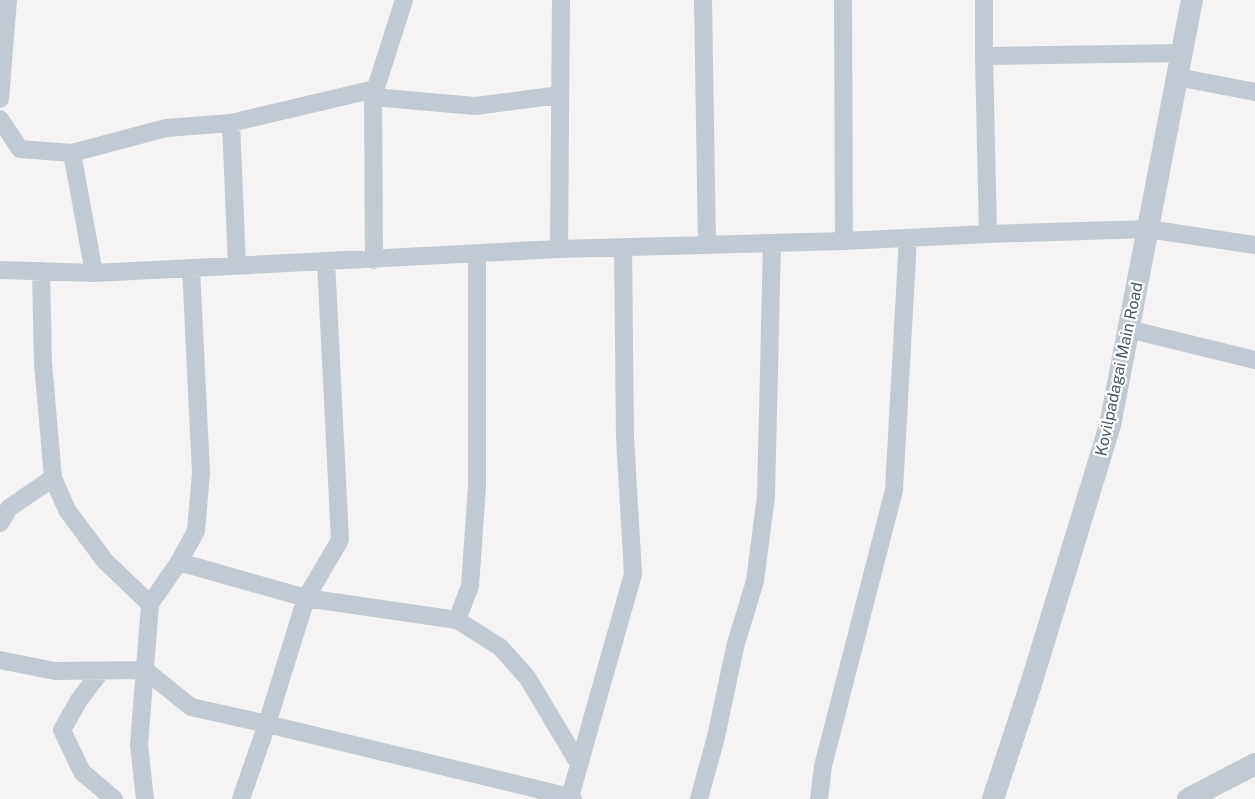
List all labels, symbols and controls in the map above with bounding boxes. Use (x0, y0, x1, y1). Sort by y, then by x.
street label: Kovilpadagai Main Road (1091, 280, 1147, 458)

